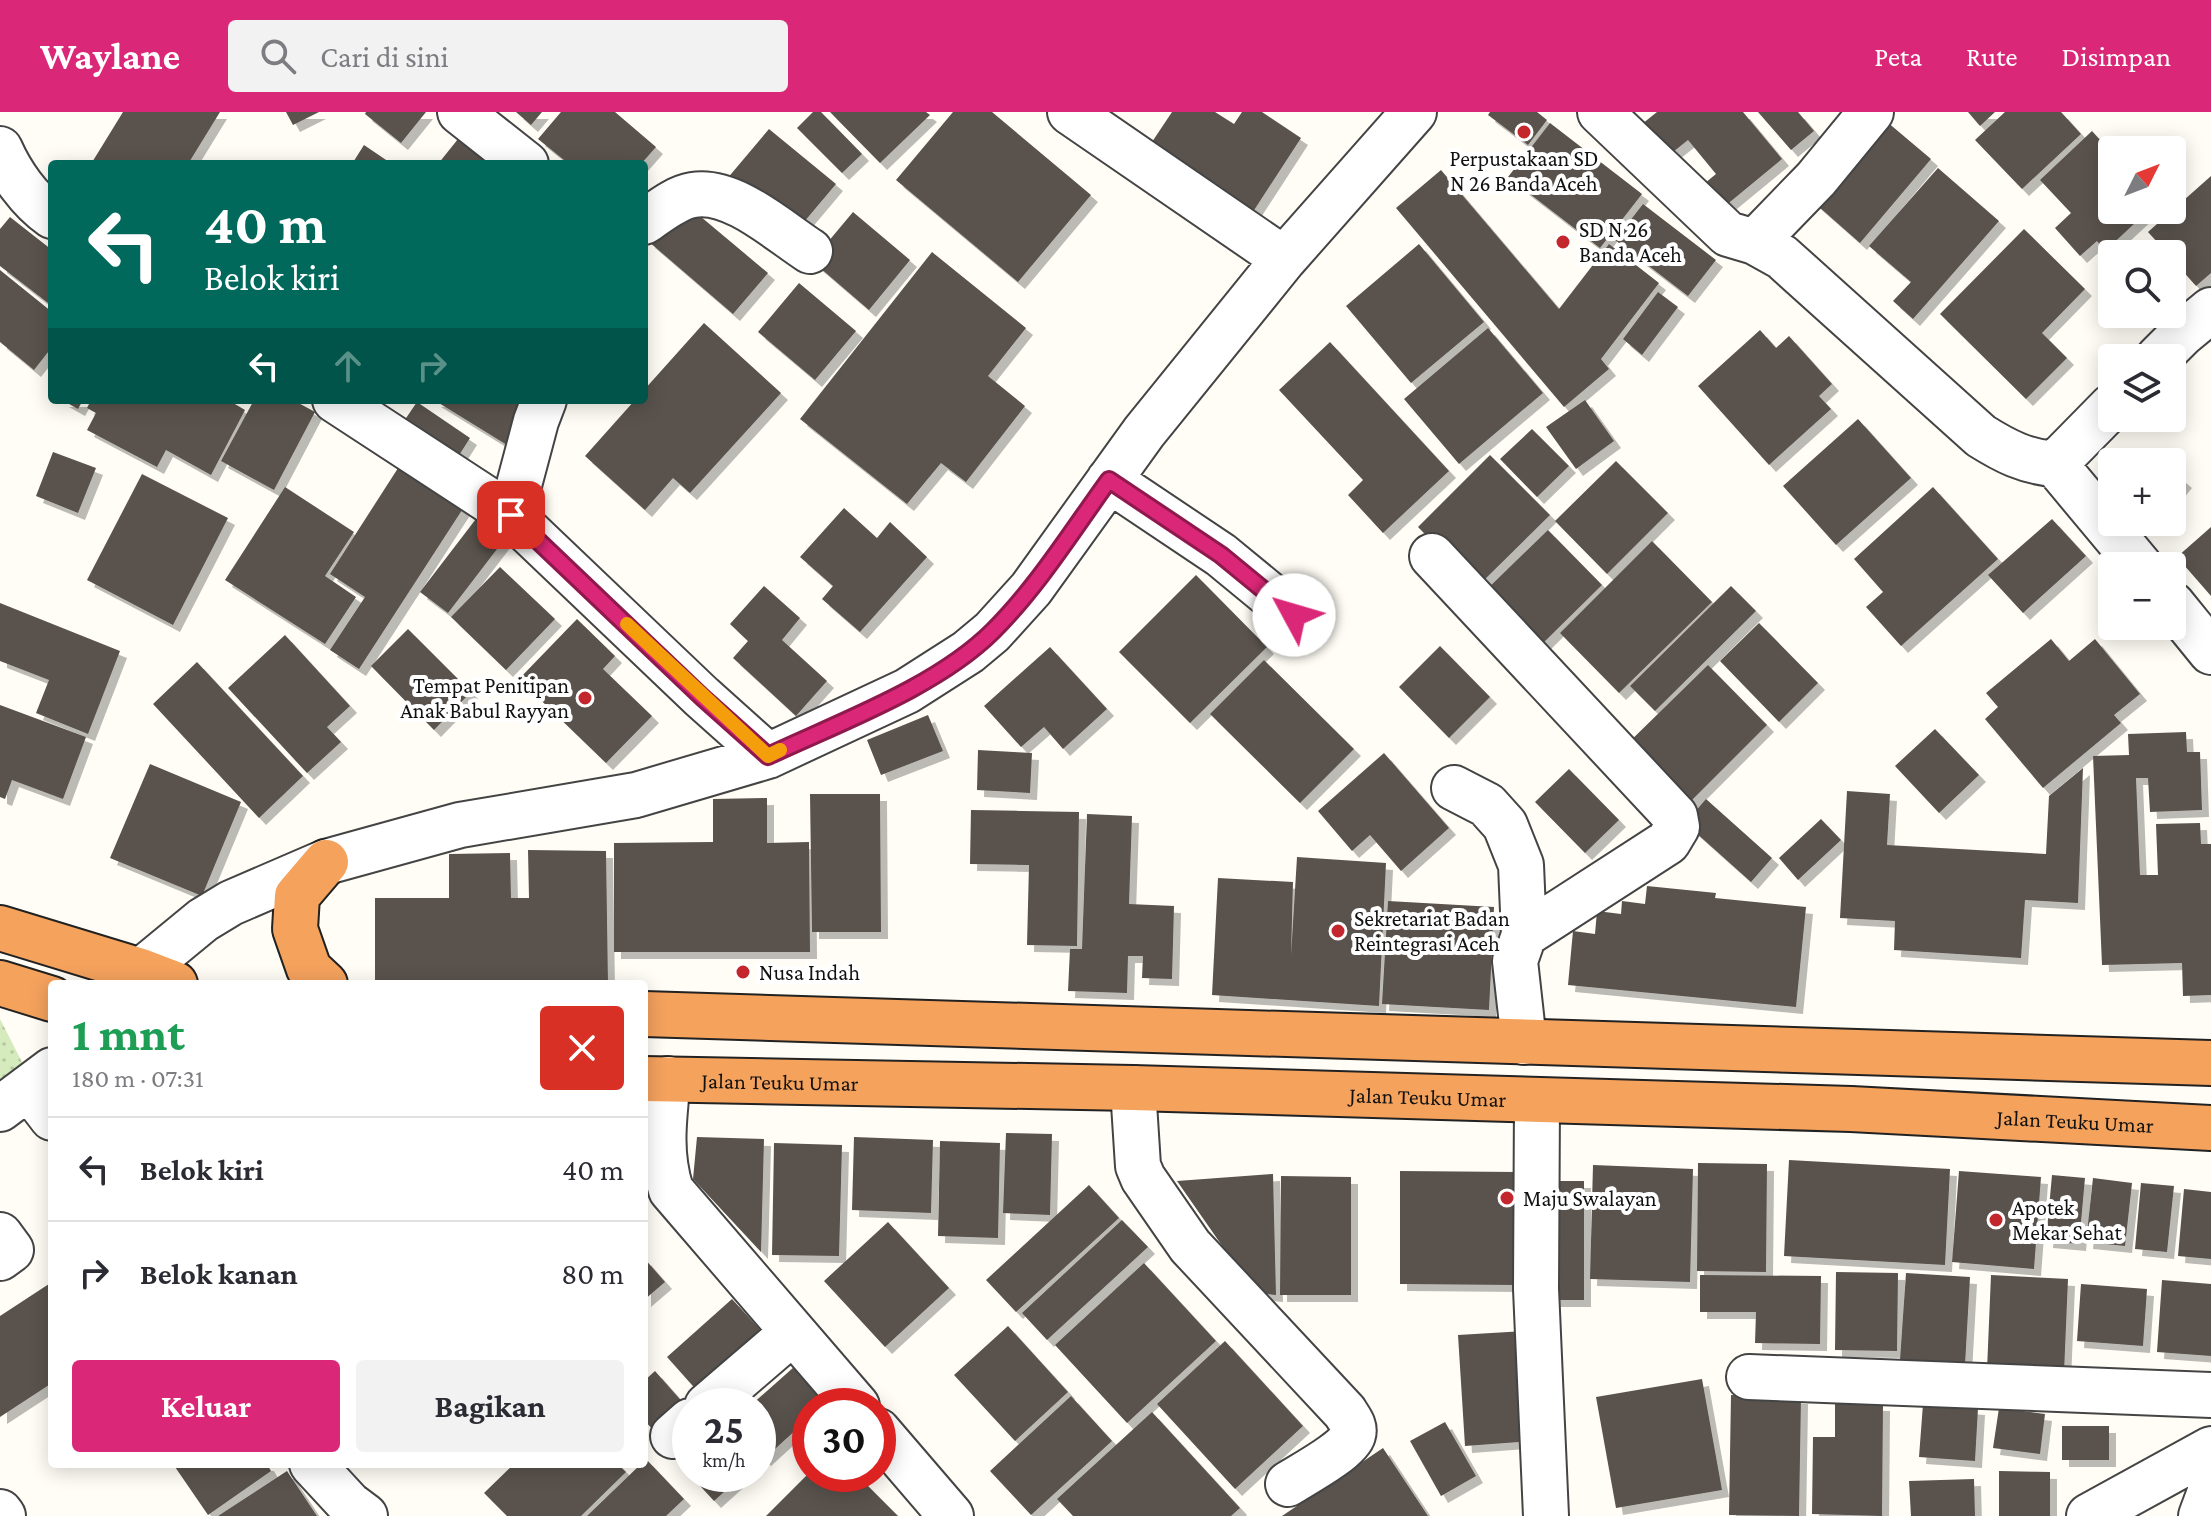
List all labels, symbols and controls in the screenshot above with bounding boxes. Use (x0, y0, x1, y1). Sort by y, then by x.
search box (228, 20, 788, 92)
icon: search (256, 34, 300, 78)
text: Waylane (40, 35, 180, 77)
text: Cari di sini (320, 40, 449, 73)
text: Peta (1874, 41, 1922, 72)
text: Rute (1966, 41, 2018, 72)
text: Disimpan (2062, 41, 2171, 72)
marker: Perpustakaan SD N 26 Banda Aceh (1515, 123, 1533, 141)
north arrow (2098, 136, 2186, 224)
map controls (2098, 136, 2186, 640)
place label: Perpustakaan SD N 26 Banda Aceh (1450, 146, 1598, 196)
icon: left (72, 192, 176, 296)
text: 40 m (204, 193, 326, 255)
place label: SD N 26 Banda Aceh (1579, 217, 1682, 267)
marker: SD N 26 Banda Aceh (1554, 233, 1572, 251)
button: search (2098, 240, 2186, 328)
text: Belok kiri (204, 258, 340, 298)
icon: left (242, 344, 286, 388)
icon: ahead (326, 344, 370, 388)
icon: right (410, 344, 454, 388)
button: layers (2098, 344, 2186, 432)
button: + (2098, 448, 2186, 536)
pin (477, 481, 545, 549)
icon: arrive (489, 493, 533, 537)
button: − (2098, 552, 2186, 640)
position arrow (1252, 573, 1336, 657)
place label: Tempat Penitipan Anak Babul Rayyan (400, 673, 569, 723)
marker: Tempat Penitipan Anak Babul Rayyan (576, 689, 594, 707)
place label: Sekretariat Badan Reintegrasi Aceh (1354, 906, 1510, 956)
marker: Sekretariat Badan Reintegrasi Aceh (1329, 922, 1347, 940)
place label: Nusa Indah (759, 960, 860, 985)
marker: Nusa Indah (734, 963, 752, 981)
button: close (540, 1006, 624, 1090)
text: 1 mnt (72, 1007, 185, 1060)
text: 180 m · 07:31 (72, 1064, 204, 1093)
street label: Jalan Teuku Umar (699, 1068, 859, 1096)
street label: Jalan Teuku Umar (1347, 1082, 1507, 1112)
street label: Jalan Teuku Umar (1994, 1105, 2155, 1138)
icon: left (72, 1147, 116, 1191)
text: Belok kiri (140, 1153, 264, 1186)
text: 40 m (562, 1153, 624, 1186)
place label: Maju Swalayan (1523, 1186, 1657, 1211)
marker: Maju Swalayan (1498, 1189, 1516, 1207)
place label: Apotek Mekar Sehat (2012, 1195, 2122, 1245)
marker: Apotek Mekar Sehat (1987, 1211, 2005, 1229)
icon: right (72, 1251, 116, 1295)
text: Belok kanan (140, 1257, 298, 1290)
text: 80 m (561, 1257, 624, 1290)
button: Keluar (72, 1360, 340, 1452)
button: Bagikan (356, 1360, 624, 1452)
speed limit sign: 30 (792, 1388, 896, 1492)
text: 25 (704, 1407, 744, 1452)
text: km/h (702, 1449, 746, 1471)

